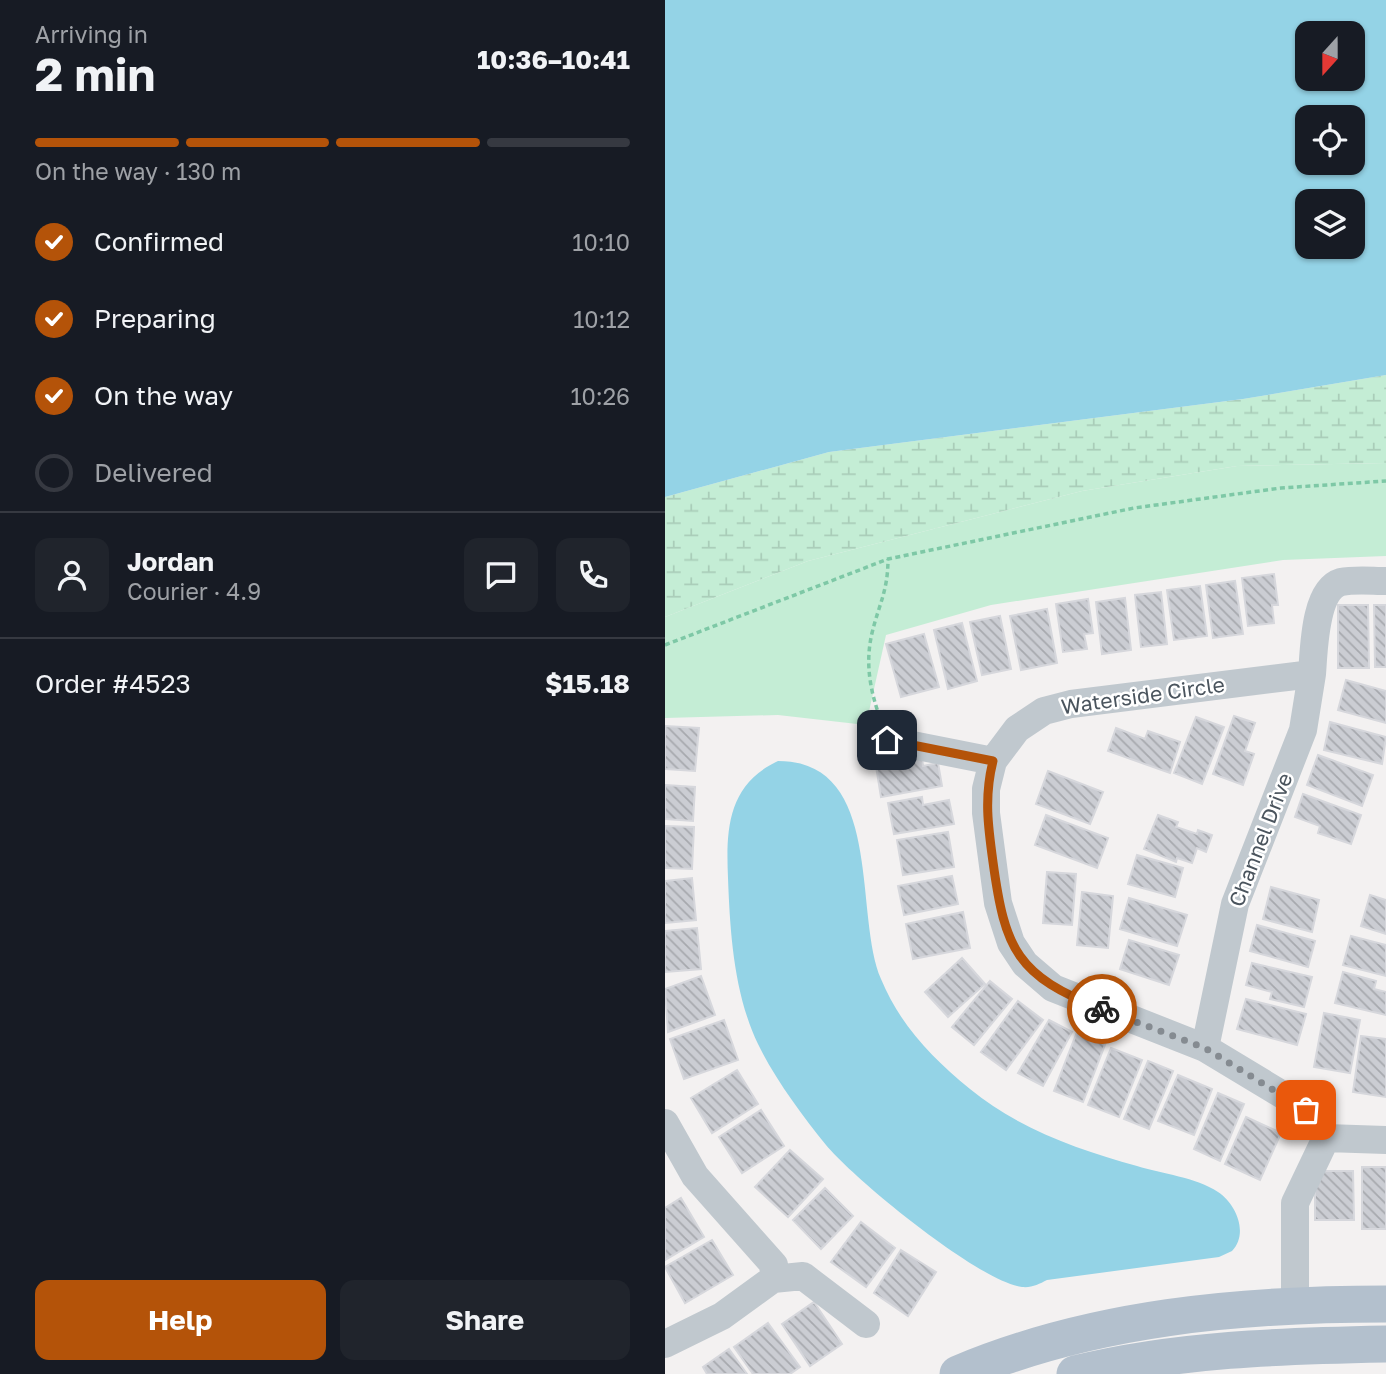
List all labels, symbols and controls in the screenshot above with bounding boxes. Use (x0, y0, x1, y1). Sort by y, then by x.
text: Arriving in (35, 20, 148, 48)
north arrow (1295, 21, 1365, 91)
map controls (1295, 21, 1365, 259)
text: 10:36–10:41 (477, 44, 630, 75)
text: 2 min (35, 46, 155, 101)
button: locate (1295, 105, 1365, 175)
text: On the way · 130 m (35, 157, 241, 185)
button: layers (1295, 189, 1365, 259)
icon: check (35, 223, 73, 261)
text: Confirmed (94, 226, 224, 257)
text: 10:10 (572, 228, 630, 256)
icon: check (35, 300, 73, 338)
text: Preparing (94, 303, 216, 334)
text: 10:12 (573, 305, 630, 333)
icon: check (35, 377, 73, 415)
text: On the way (94, 380, 233, 411)
text: 10:26 (570, 382, 630, 410)
text: Delivered (94, 457, 213, 488)
button: person (35, 538, 109, 612)
button: chat (464, 538, 538, 612)
button: phone (556, 538, 630, 612)
text: Jordan (127, 546, 214, 577)
text: Courier · 4.9 (127, 577, 261, 605)
text: Order #4523 (35, 668, 191, 699)
text: $15.18 (545, 668, 630, 699)
street label: Waterside Circle (1059, 671, 1226, 719)
pin (857, 710, 917, 770)
icon: home (868, 721, 906, 759)
street label: Channel Drive (1223, 769, 1297, 910)
courier (1067, 974, 1137, 1044)
icon: bike (1083, 990, 1121, 1028)
pin (1276, 1080, 1336, 1140)
icon: bag (1287, 1091, 1325, 1129)
button: Help (35, 1280, 326, 1360)
button: Share (340, 1280, 630, 1360)

